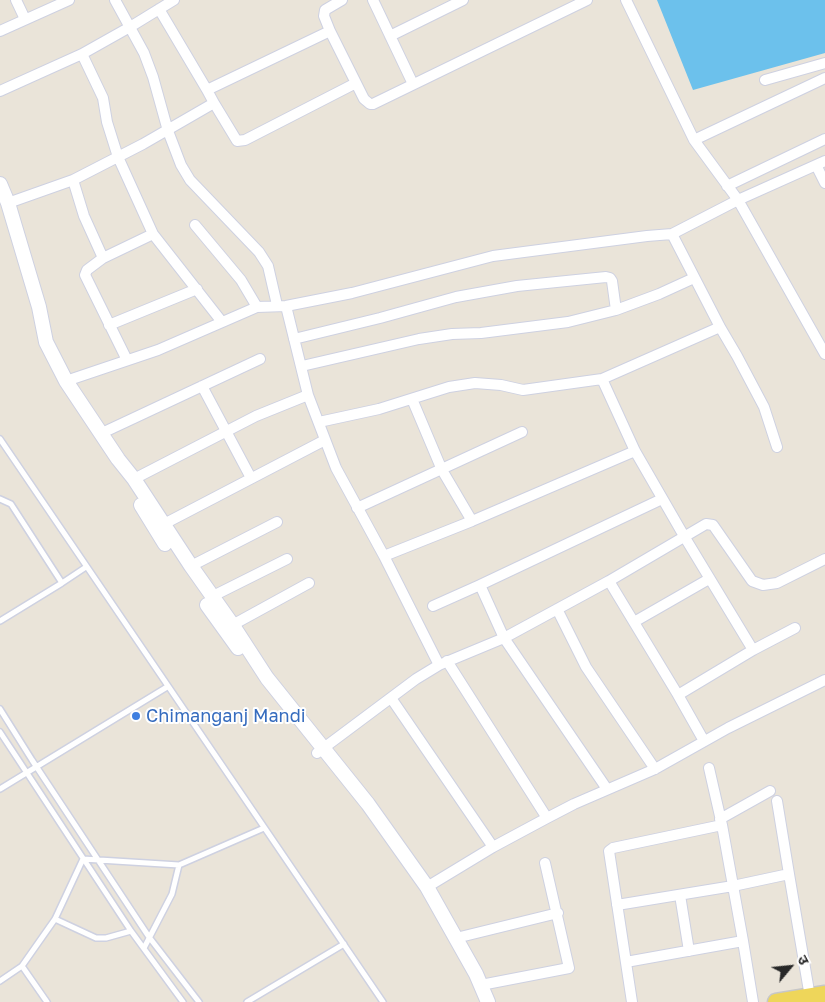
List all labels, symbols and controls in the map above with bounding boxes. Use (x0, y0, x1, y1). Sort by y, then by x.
place label: Chimanganj Mandi (146, 705, 306, 727)
marker: Chimanganj Mandi (130, 710, 142, 722)
north arrow (765, 942, 815, 992)
text: उ (794, 952, 813, 967)

